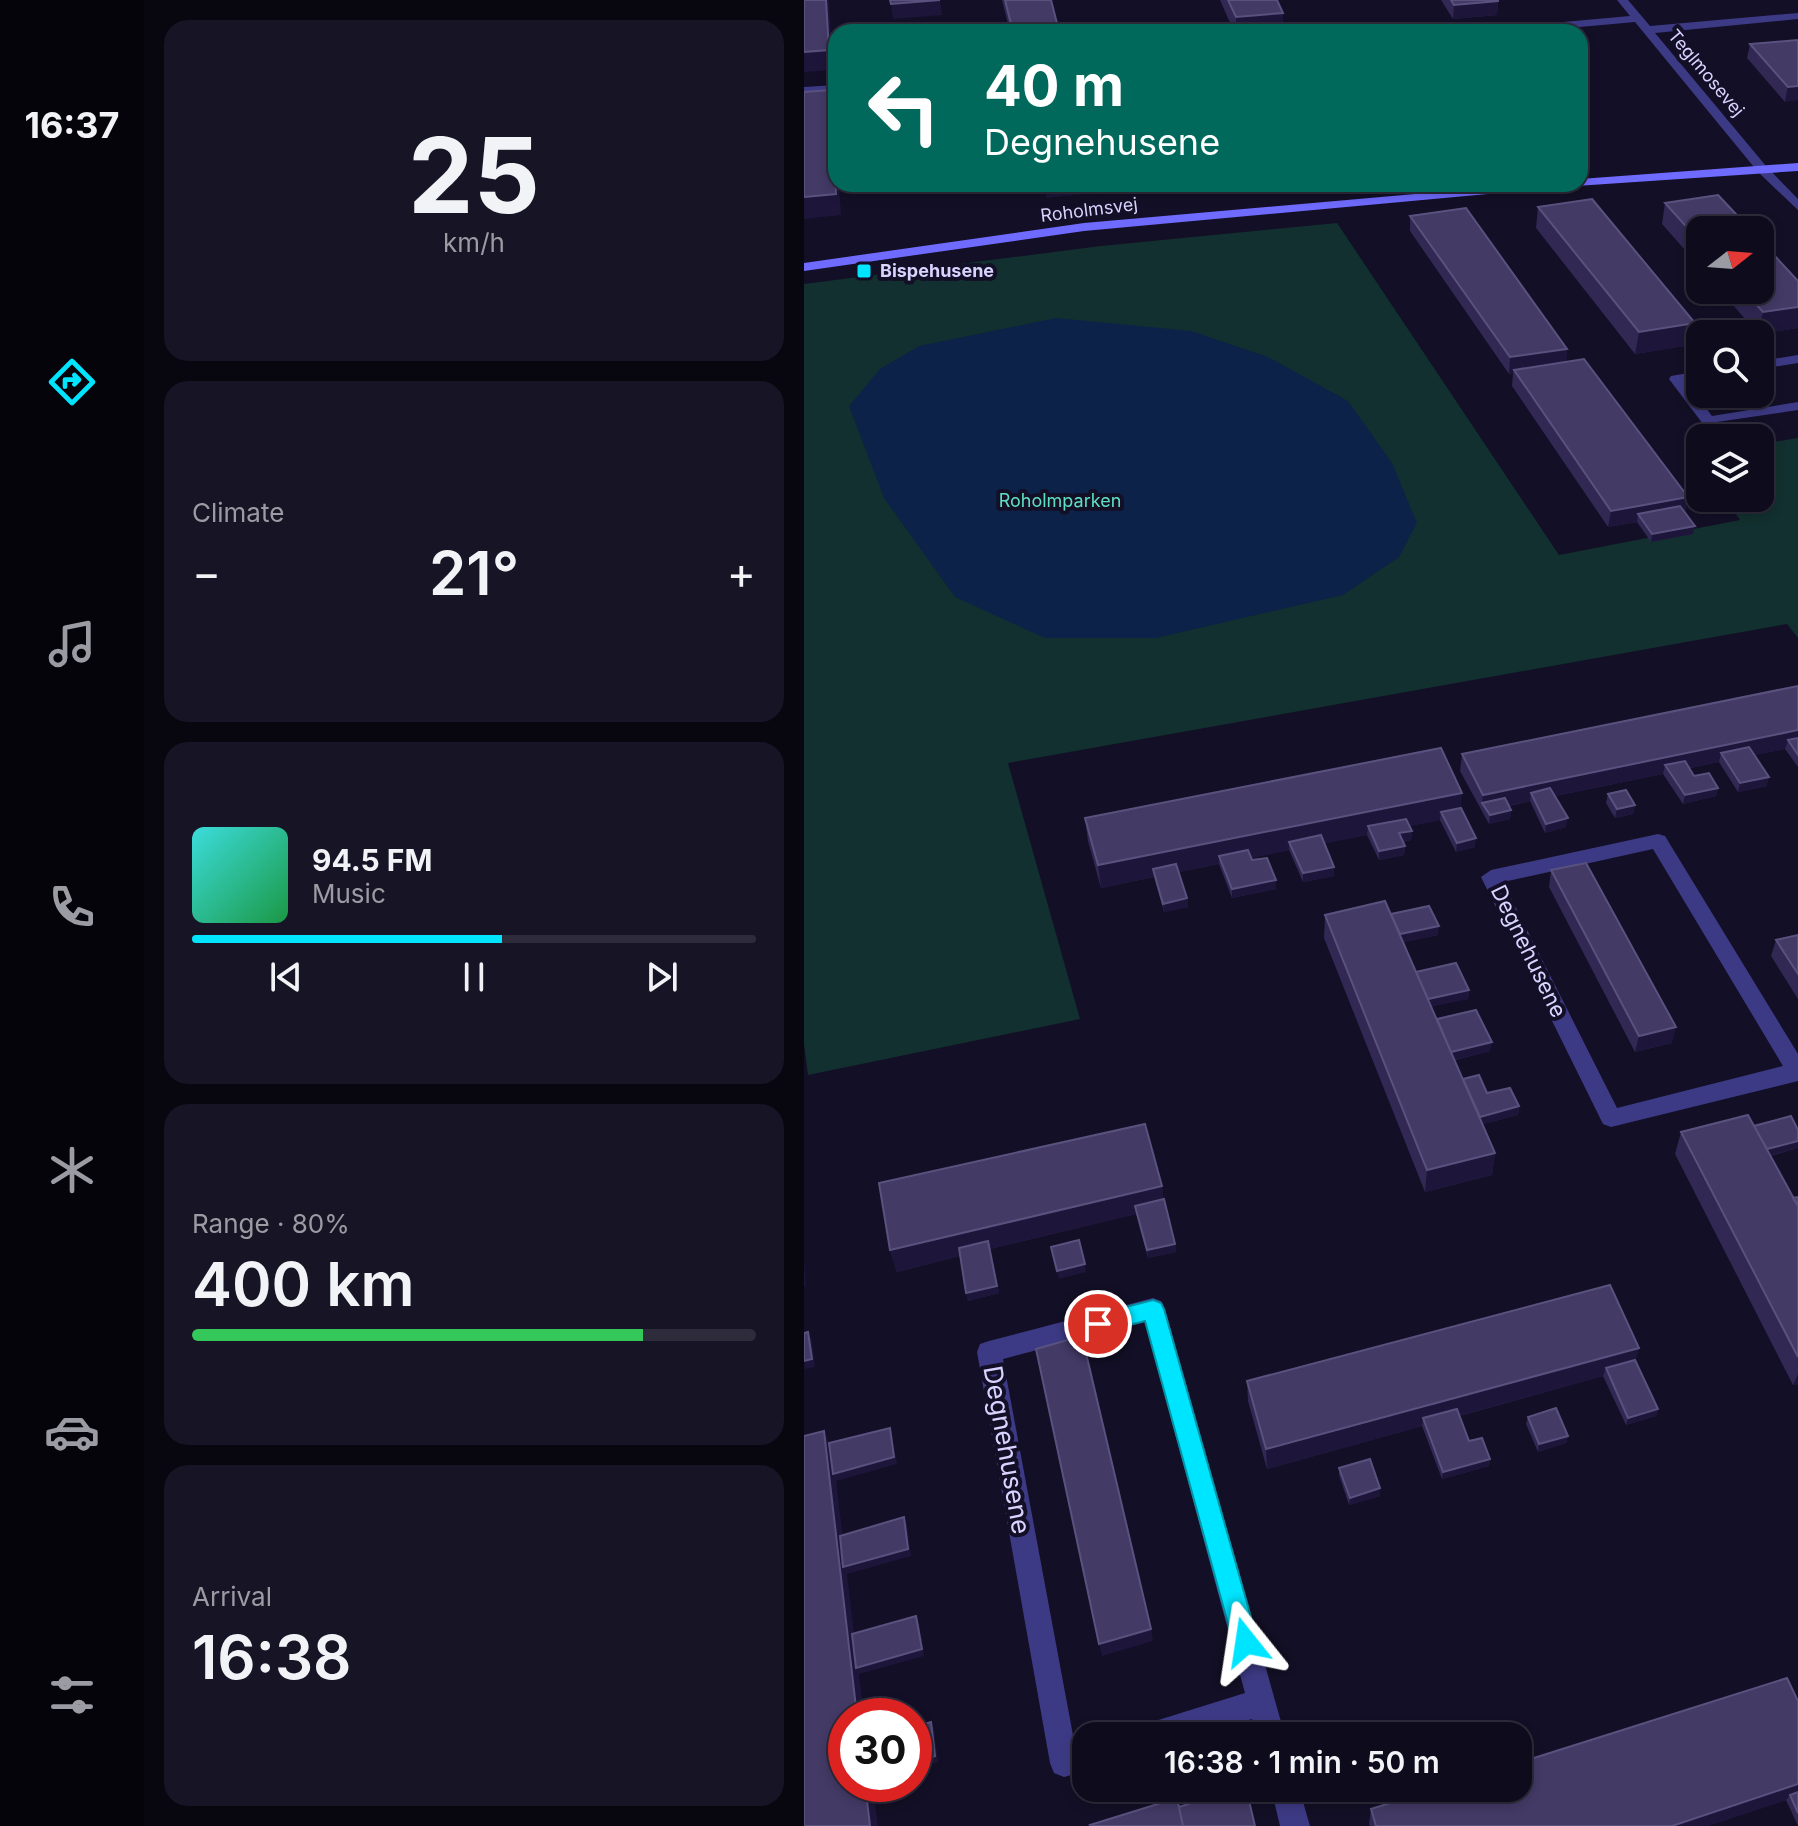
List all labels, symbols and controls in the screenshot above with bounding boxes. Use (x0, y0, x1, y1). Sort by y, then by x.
street label: Teglmosevej (1664, 25, 1749, 120)
text: 40 m (984, 52, 1124, 120)
icon: left (852, 56, 956, 160)
text: 16:37 (24, 103, 120, 147)
text: 25 (408, 112, 540, 238)
text: Degnehusene (984, 120, 1220, 164)
street label: Roholmsvej (1039, 193, 1139, 226)
north arrow (1686, 216, 1774, 304)
map controls (1686, 216, 1774, 512)
text: km/h (443, 227, 505, 258)
place label: Bispehusene (880, 260, 994, 281)
marker: Bispehusene (855, 262, 873, 280)
button: search (1686, 320, 1774, 408)
icon: directions (44, 354, 100, 410)
button: layers (1686, 424, 1774, 512)
park label: Roholmparken (999, 490, 1121, 511)
text: Climate (192, 497, 284, 528)
text: 21° (429, 537, 519, 609)
text: − (192, 546, 221, 600)
text: + (727, 546, 756, 600)
icon: music (44, 616, 100, 672)
text: 94.5 FM (312, 842, 432, 878)
text: Music (312, 878, 386, 909)
icon: phone (44, 879, 100, 935)
street label: Degnehusene (1486, 880, 1572, 1022)
icon: previous (264, 955, 308, 999)
icon: pause (452, 955, 496, 999)
icon: next (640, 955, 684, 999)
icon: climate (44, 1142, 100, 1198)
text: Range · 80% (192, 1208, 350, 1239)
text: 400 km (192, 1248, 414, 1320)
pin (1064, 1290, 1132, 1358)
icon: arrive (1076, 1302, 1120, 1346)
street label: Degnehusene (977, 1363, 1038, 1537)
icon: car (44, 1404, 100, 1460)
text: Arrival (192, 1581, 272, 1612)
position arrow (1204, 1600, 1288, 1684)
text: 16:38 (192, 1621, 351, 1693)
icon: filters (44, 1667, 100, 1723)
speed limit sign: 30 (828, 1698, 932, 1802)
text: 16:38 · 1 min · 50 m (1164, 1744, 1440, 1780)

